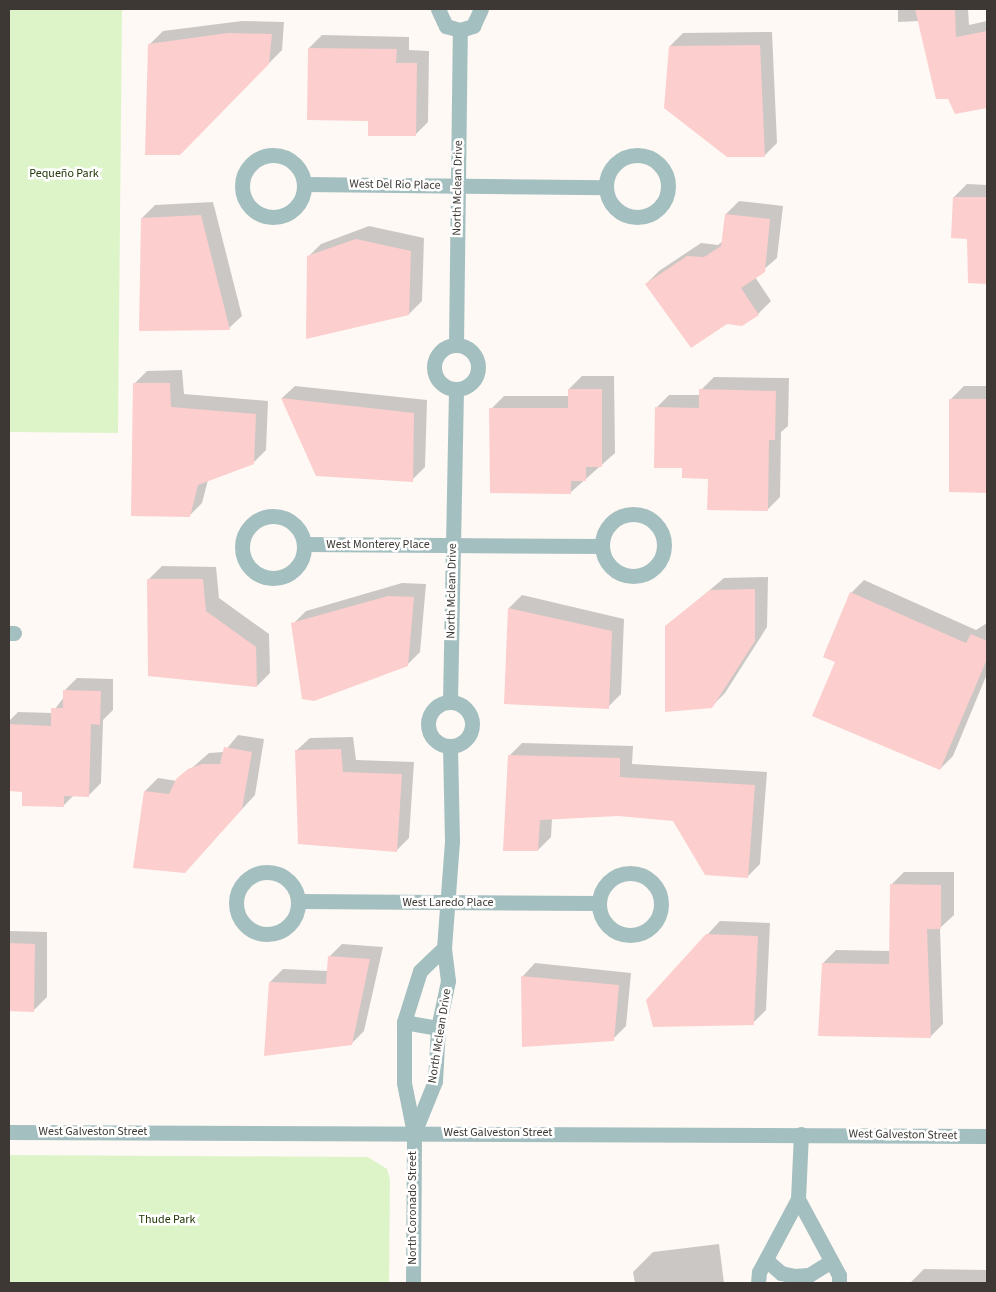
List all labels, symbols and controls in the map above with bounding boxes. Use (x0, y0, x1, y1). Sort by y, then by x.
street label: North Mclean Drive (450, 140, 466, 236)
park label: Pequeño Park (29, 167, 99, 181)
street label: West Del Rio Place (349, 177, 441, 193)
street label: West Monterey Place (326, 538, 430, 552)
street label: North Mclean Drive (444, 543, 460, 639)
street label: West Laredo Place (402, 896, 494, 910)
street label: North Mclean Drive (425, 988, 455, 1084)
street label: West Galveston Street (39, 1125, 147, 1139)
street label: West Galveston Street (444, 1126, 552, 1140)
street label: West Galveston Street (848, 1127, 958, 1143)
street label: North Coronado Street (406, 1151, 420, 1265)
park label: Thude Park (139, 1213, 195, 1227)

